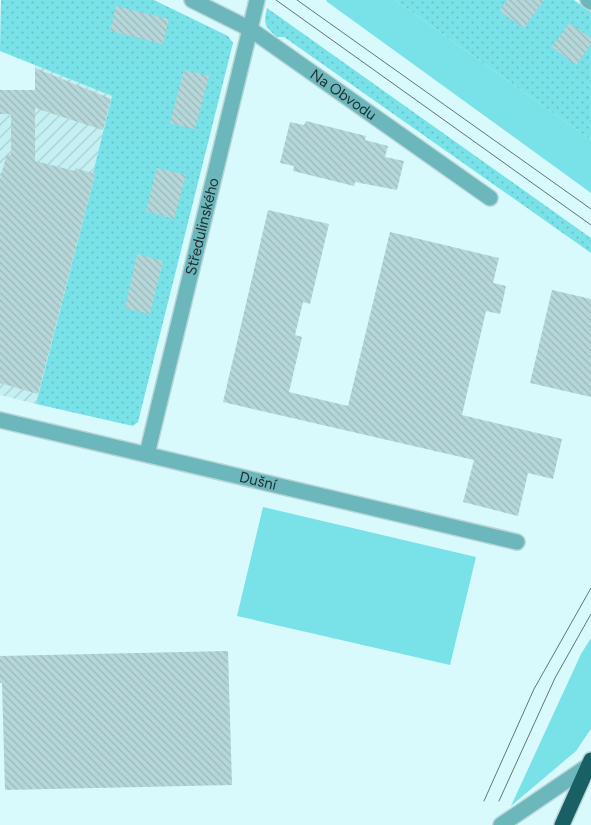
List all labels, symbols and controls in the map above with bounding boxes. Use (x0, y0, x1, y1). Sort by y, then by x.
street label: Na Obvodu (307, 65, 380, 124)
street label: Středulinského (182, 176, 223, 277)
street label: Dušní (238, 468, 280, 494)

